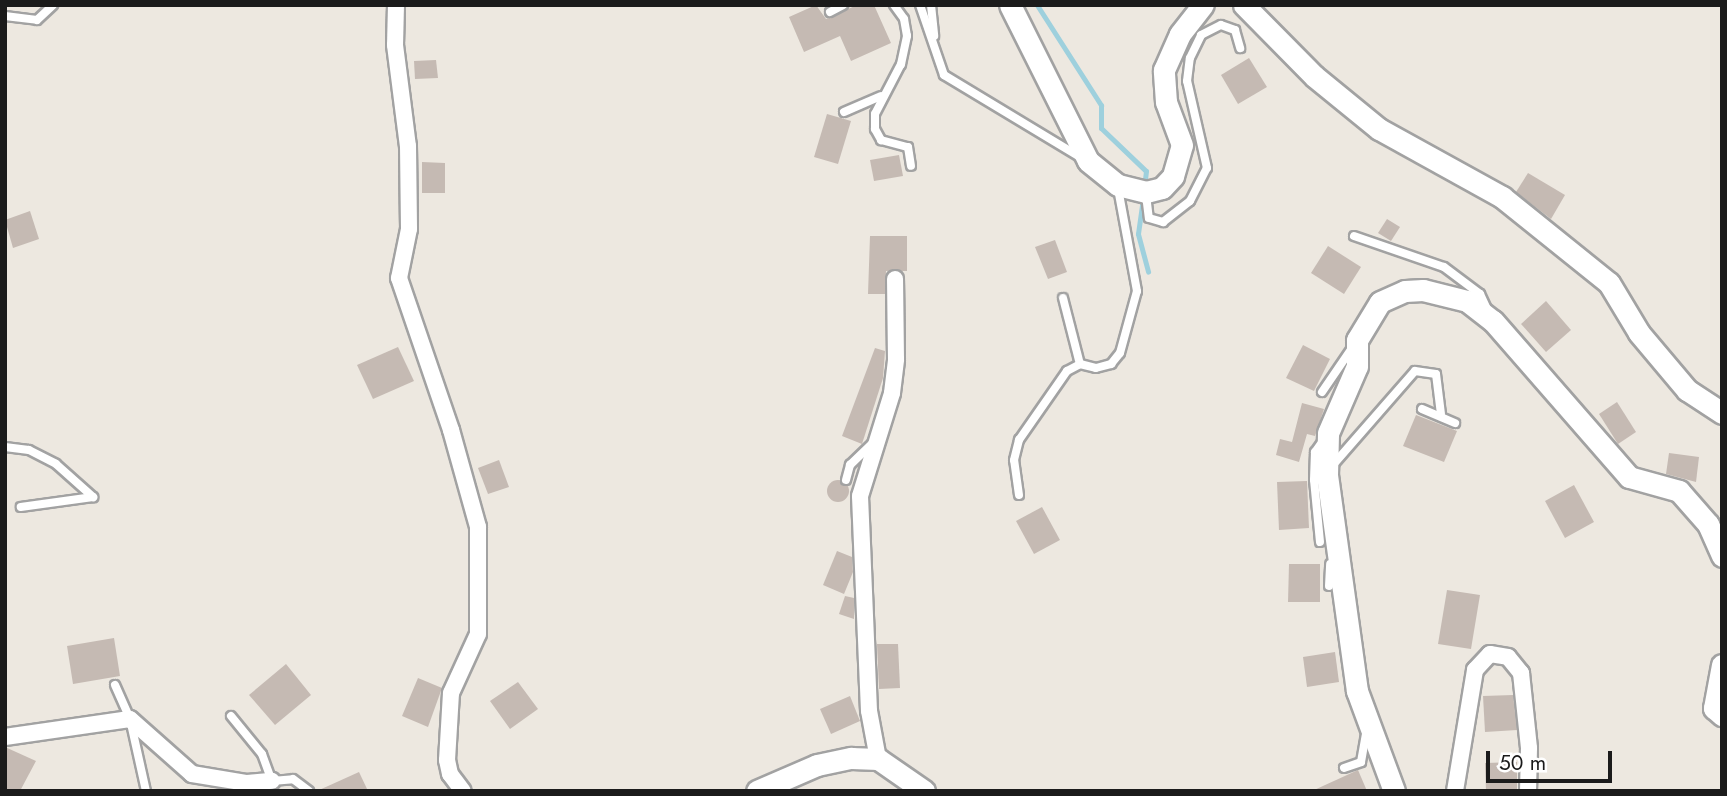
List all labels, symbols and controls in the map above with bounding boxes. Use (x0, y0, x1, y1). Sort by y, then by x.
scale bar (1489, 736, 1615, 780)
text: 50 m (1499, 748, 1546, 778)

